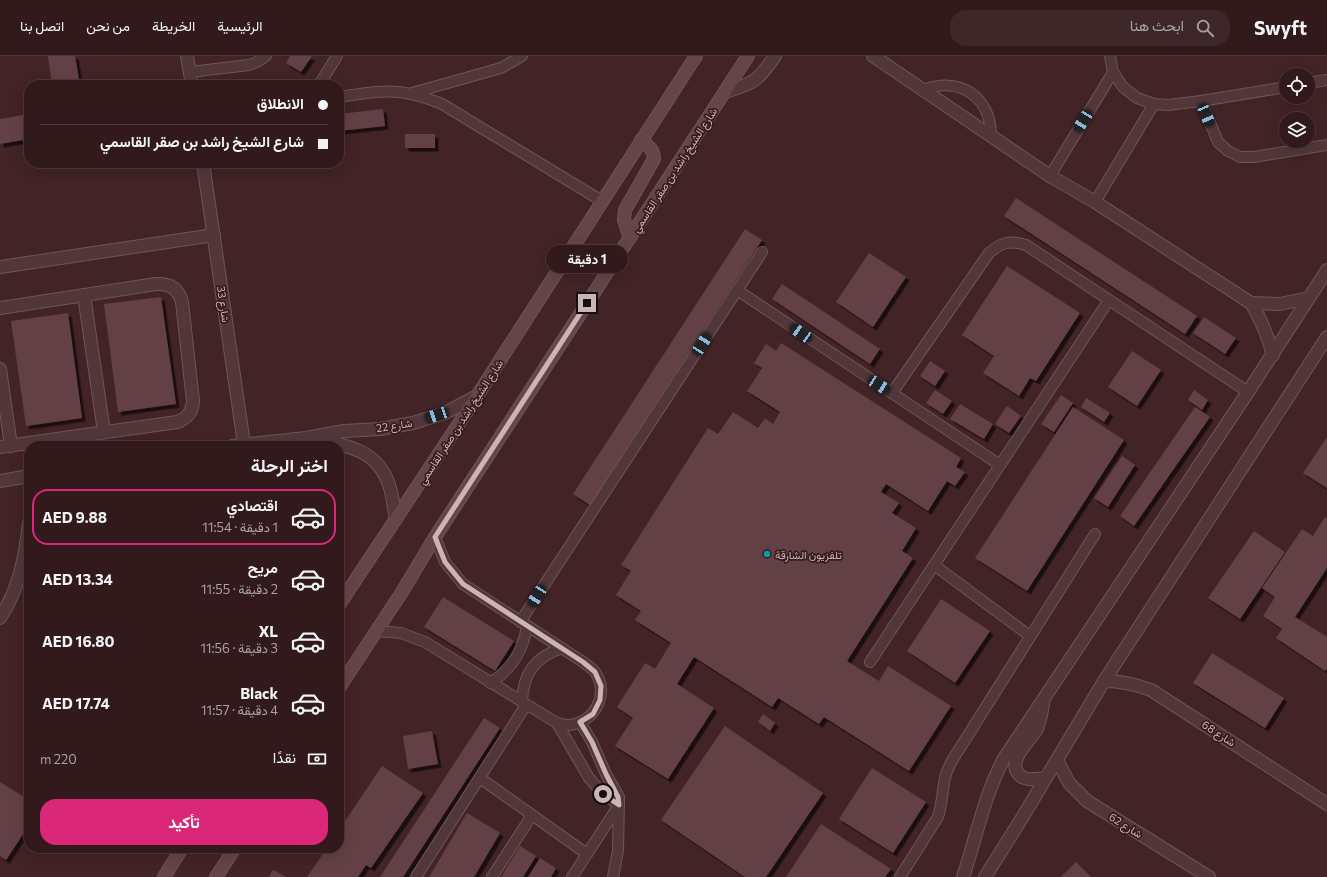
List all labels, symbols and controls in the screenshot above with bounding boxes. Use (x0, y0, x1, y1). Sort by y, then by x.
search box (950, 10, 1230, 46)
text: ابحث هنا (1130, 16, 1184, 34)
text: Swyft (1254, 16, 1307, 39)
text: اتصل بنا (20, 17, 64, 34)
text: من نحن (86, 17, 130, 34)
text: الخريطة (152, 17, 195, 34)
text: الرئيسية (217, 17, 263, 34)
icon: search (1194, 17, 1216, 39)
map controls (1279, 68, 1315, 148)
button: locate (1279, 68, 1315, 104)
text: الانطلاق (257, 94, 304, 112)
car (1196, 102, 1216, 128)
street label: شارع الشيخ راشد بن صقر القاسمي (629, 105, 723, 237)
car (1072, 108, 1094, 134)
button: layers (1279, 112, 1315, 148)
text: شارع الشيخ راشد بن صقر القاسمي (100, 132, 304, 150)
callout: 1 دقيقة (546, 245, 628, 273)
text: 1 دقيقة (567, 251, 607, 267)
street label: شارع 33 (213, 285, 233, 324)
route end (578, 294, 596, 312)
car (788, 321, 814, 345)
car (690, 331, 714, 357)
street label: شارع الشيخ راشد بن صقر القاسمي (415, 357, 509, 489)
car (866, 373, 892, 397)
car (424, 405, 450, 425)
street label: شارع 22 (375, 416, 414, 436)
text: اختر الرحلة (251, 454, 328, 476)
text: اقتصادي (226, 496, 278, 514)
icon: car (290, 499, 326, 535)
text: AED 9.88 (42, 508, 107, 526)
text: 1 دقيقة · 11:54 (202, 519, 278, 535)
place label: تلفزيون الشارقة (775, 548, 842, 562)
marker: تلفزيون الشارقة (762, 549, 772, 559)
text: مريح (248, 558, 278, 576)
icon: car (290, 561, 326, 597)
text: AED 13.34 (42, 570, 113, 588)
text: 2 دقيقة · 11:55 (201, 581, 278, 597)
car (525, 583, 549, 609)
text: XL (259, 622, 278, 640)
icon: car (290, 623, 326, 659)
text: AED 16.80 (42, 632, 114, 650)
text: 3 دقيقة · 11:56 (200, 640, 278, 656)
text: Black (240, 684, 278, 702)
icon: car (290, 685, 326, 721)
text: AED 17.74 (42, 694, 110, 712)
text: 4 دقيقة · 11:57 (201, 702, 278, 718)
street label: شارع 68 (1199, 717, 1239, 751)
text: نقدًا (273, 748, 296, 766)
icon: cash (306, 748, 328, 770)
text: 220 m (40, 751, 77, 767)
route start (594, 785, 612, 803)
button: تأكيد (40, 799, 328, 845)
street label: شارع 62 (1106, 810, 1145, 842)

